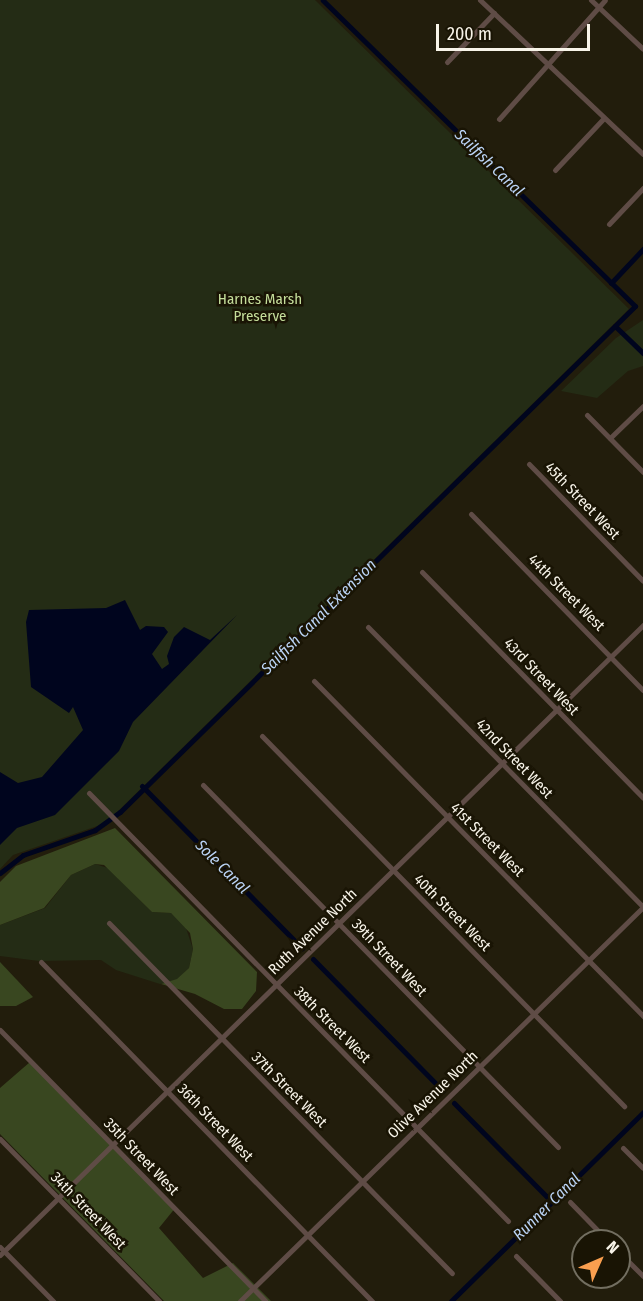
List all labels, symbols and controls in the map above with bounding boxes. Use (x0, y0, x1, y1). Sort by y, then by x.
scale bar (439, 12, 594, 50)
text: 200 m (447, 23, 492, 45)
water label: Sailfish Canal (451, 125, 527, 201)
park label: Harnes Marsh Preserve (218, 290, 302, 325)
street label: 45th Street West (541, 459, 623, 543)
street label: 44th Street West (524, 551, 608, 635)
water label: Sailfish Canal Extension (257, 555, 381, 679)
street label: 43rd Street West (500, 635, 582, 719)
street label: 42nd Street West (472, 716, 556, 802)
street label: 41st Street West (446, 799, 528, 881)
water label: Sole Canal (191, 836, 253, 898)
street label: 40th Street West (410, 871, 494, 955)
street label: Ruth Avenue North (265, 885, 361, 979)
street label: 39th Street West (348, 916, 430, 1000)
street label: 38th Street West (290, 983, 374, 1067)
street label: Olive Avenue North (384, 1047, 482, 1143)
street label: 37th Street West (248, 1049, 330, 1131)
street label: 36th Street West (174, 1081, 256, 1165)
street label: 35th Street West (100, 1115, 182, 1199)
street label: 34th Street West (47, 1169, 129, 1253)
water label: Runner Canal (509, 1169, 585, 1245)
north arrow (571, 1229, 631, 1289)
text: N (603, 1237, 623, 1257)

